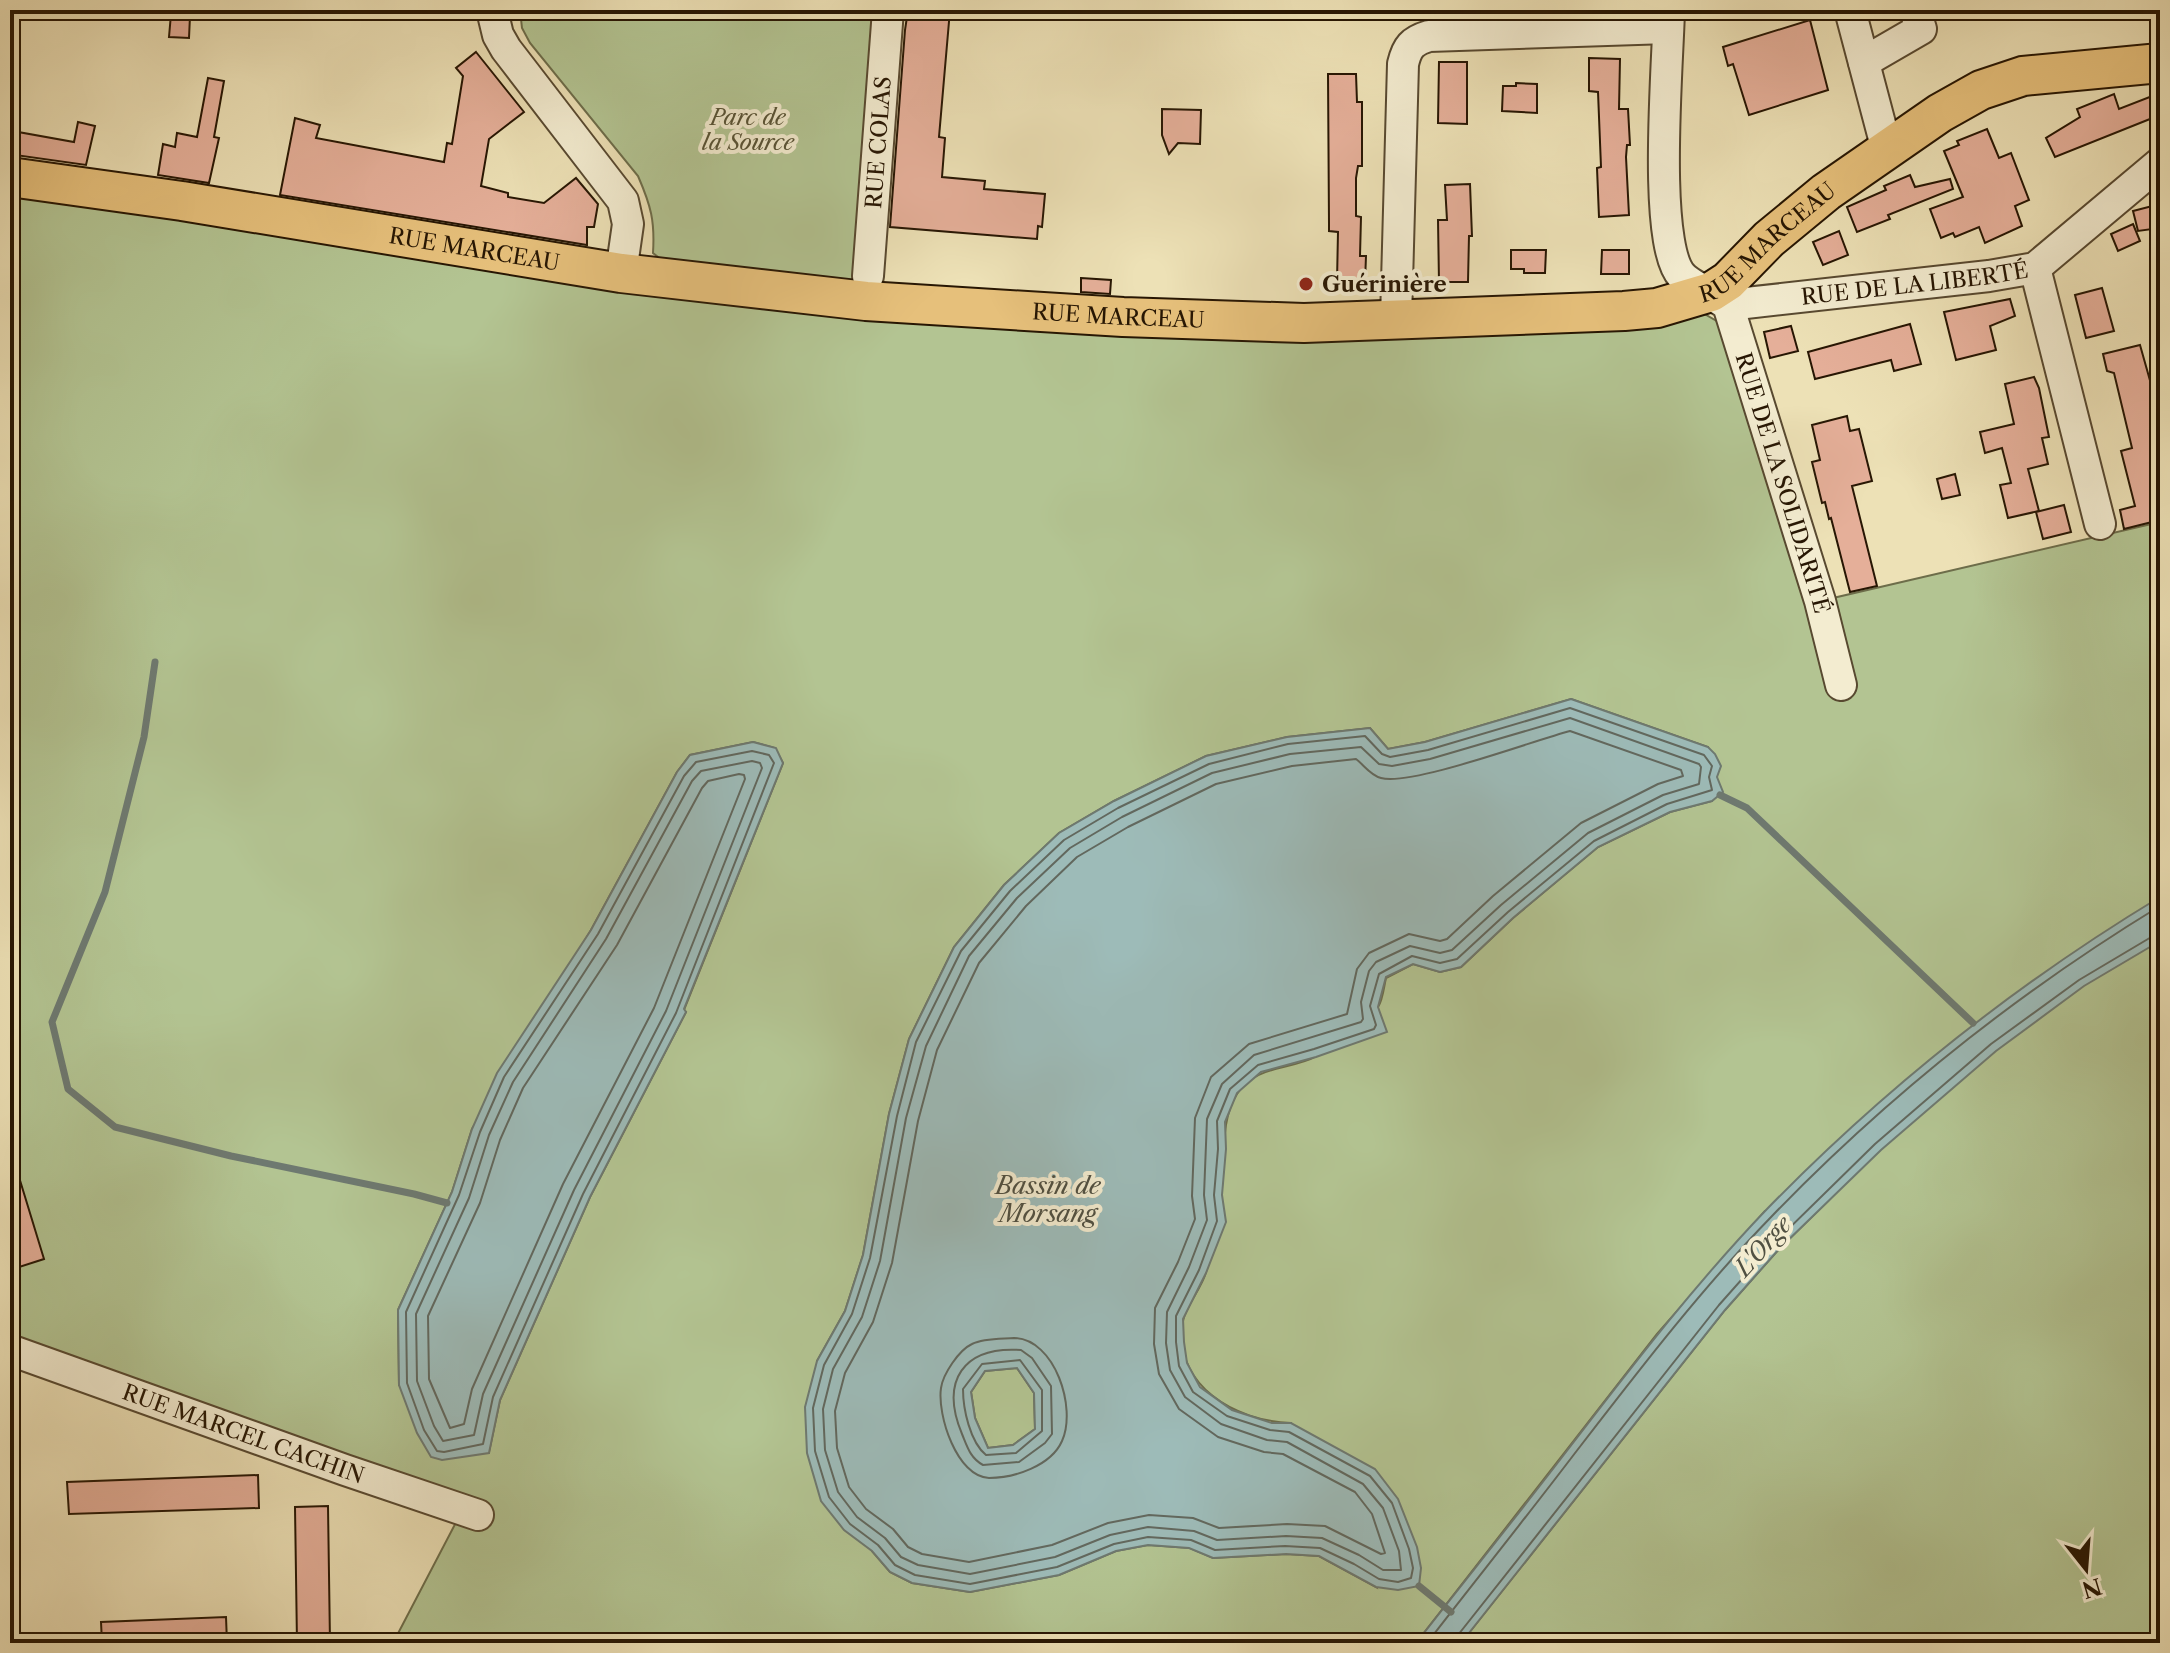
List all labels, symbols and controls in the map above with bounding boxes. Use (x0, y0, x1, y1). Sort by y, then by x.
street label: RUE COLAS (860, 75, 896, 210)
park label: Parc de la Source (702, 104, 795, 156)
street label: RUE MARCEAU (1696, 176, 1841, 308)
street label: RUE MARCEAU (387, 222, 562, 276)
street label: RUE DE LA LIBERTÉ (1800, 255, 2031, 310)
place label: Guérinière (1322, 271, 1447, 298)
marker: Guérinière (1297, 275, 1315, 293)
street label: RUE MARCEAU (1031, 298, 1205, 333)
street label: RUE DE LA SOLIDARITÉ (1730, 349, 1837, 616)
water label: Bassin de Morsang (993, 1171, 1102, 1228)
water label: L'Orge (1727, 1209, 1798, 1284)
street label: RUE MARCEL CACHIN (119, 1378, 368, 1489)
north arrow (2046, 1529, 2126, 1609)
text: N (2079, 1572, 2105, 1603)

